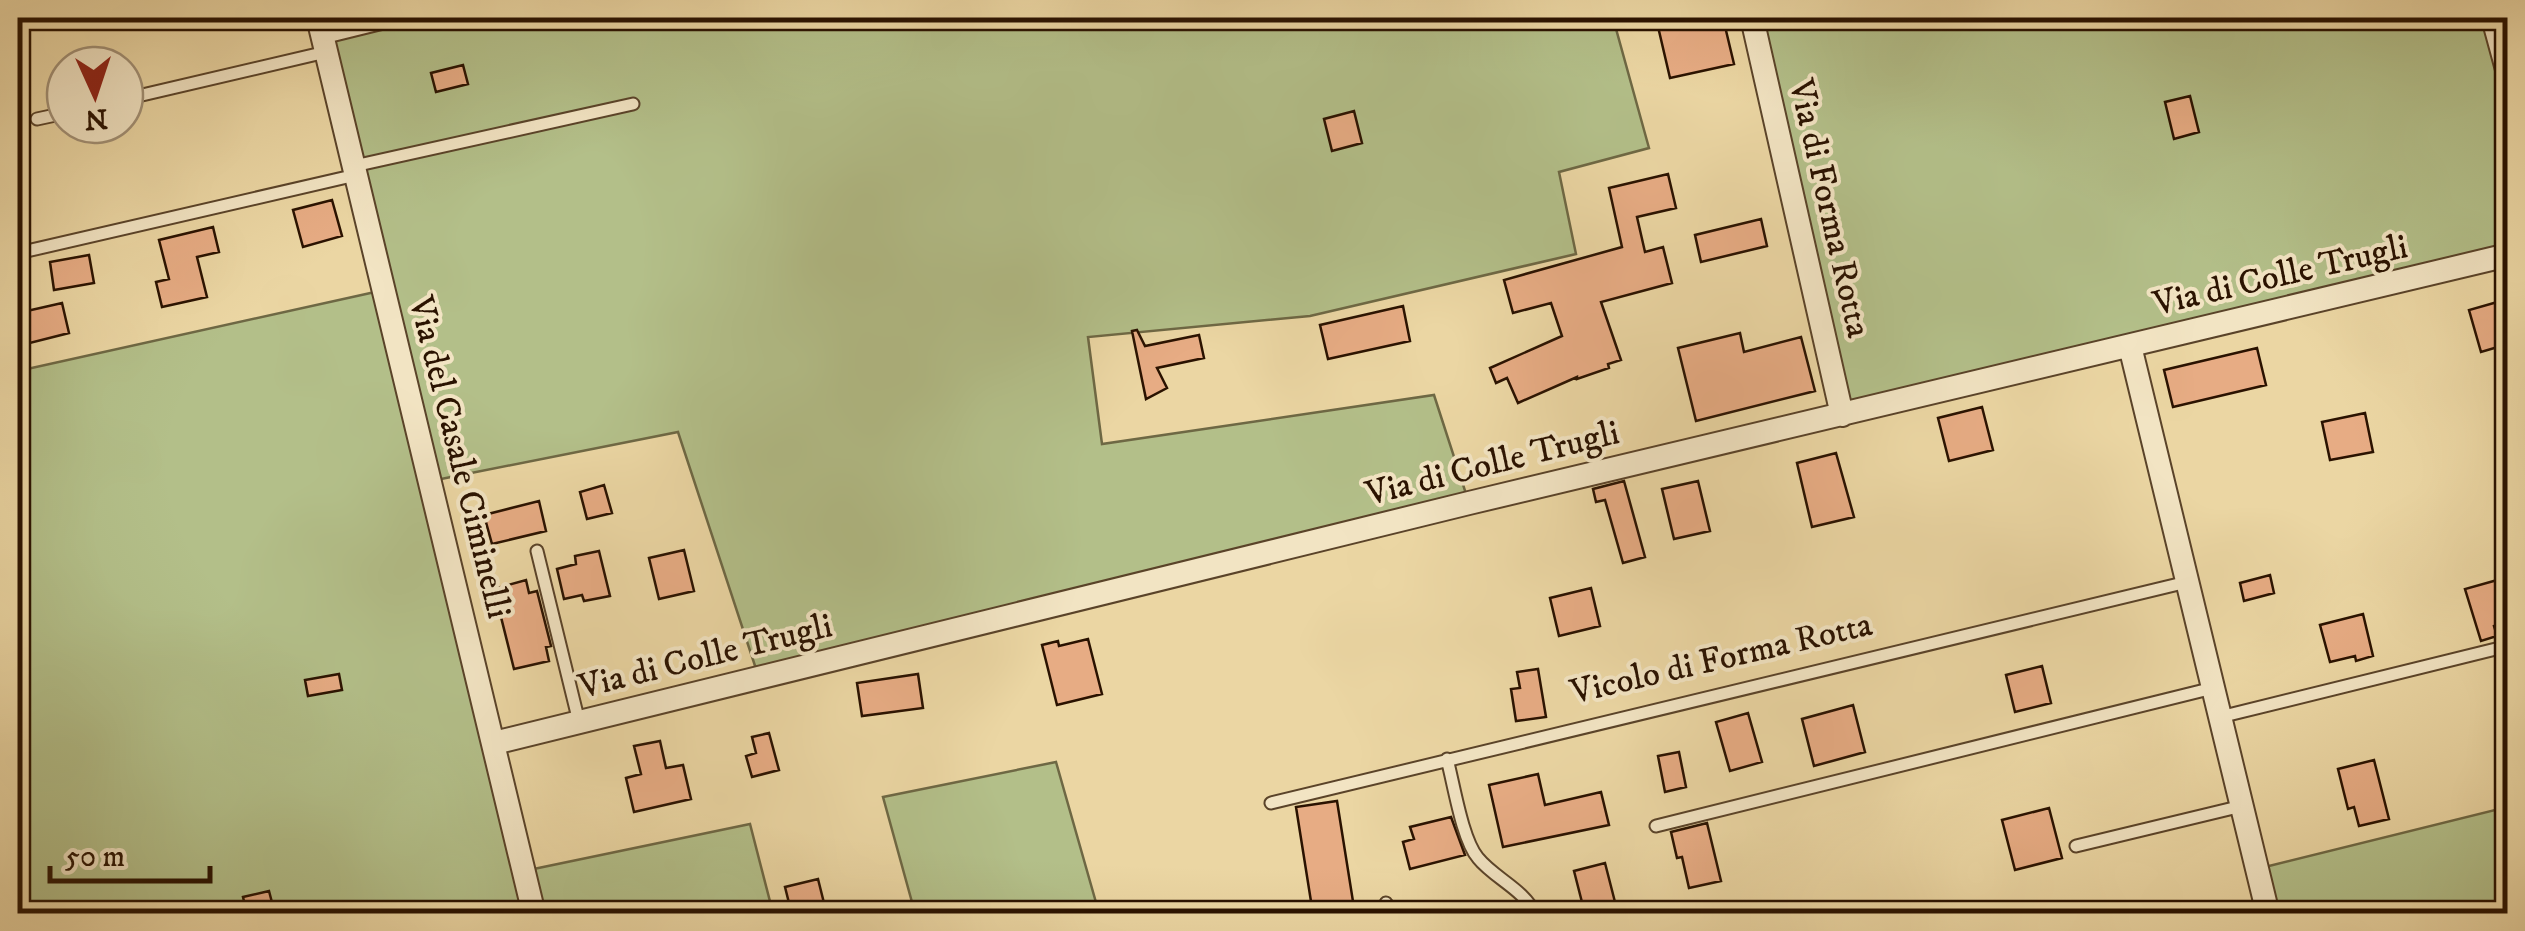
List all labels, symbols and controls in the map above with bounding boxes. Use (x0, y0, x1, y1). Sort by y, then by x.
north arrow (45, 45, 145, 145)
street label: Via di Forma Rotta (1778, 74, 1880, 342)
text: N (84, 100, 109, 137)
street label: Via di Colle Trugli (2148, 225, 2412, 327)
street label: Via del Casale Ciminelli (397, 291, 520, 623)
street label: Via di Colle Trugli (1360, 411, 1624, 517)
street label: Vicolo di Forma Rotta (1565, 603, 1877, 715)
street label: Via di Colle Trugli (573, 604, 837, 710)
scale bar (50, 821, 210, 883)
text: 50 m (65, 839, 125, 876)

